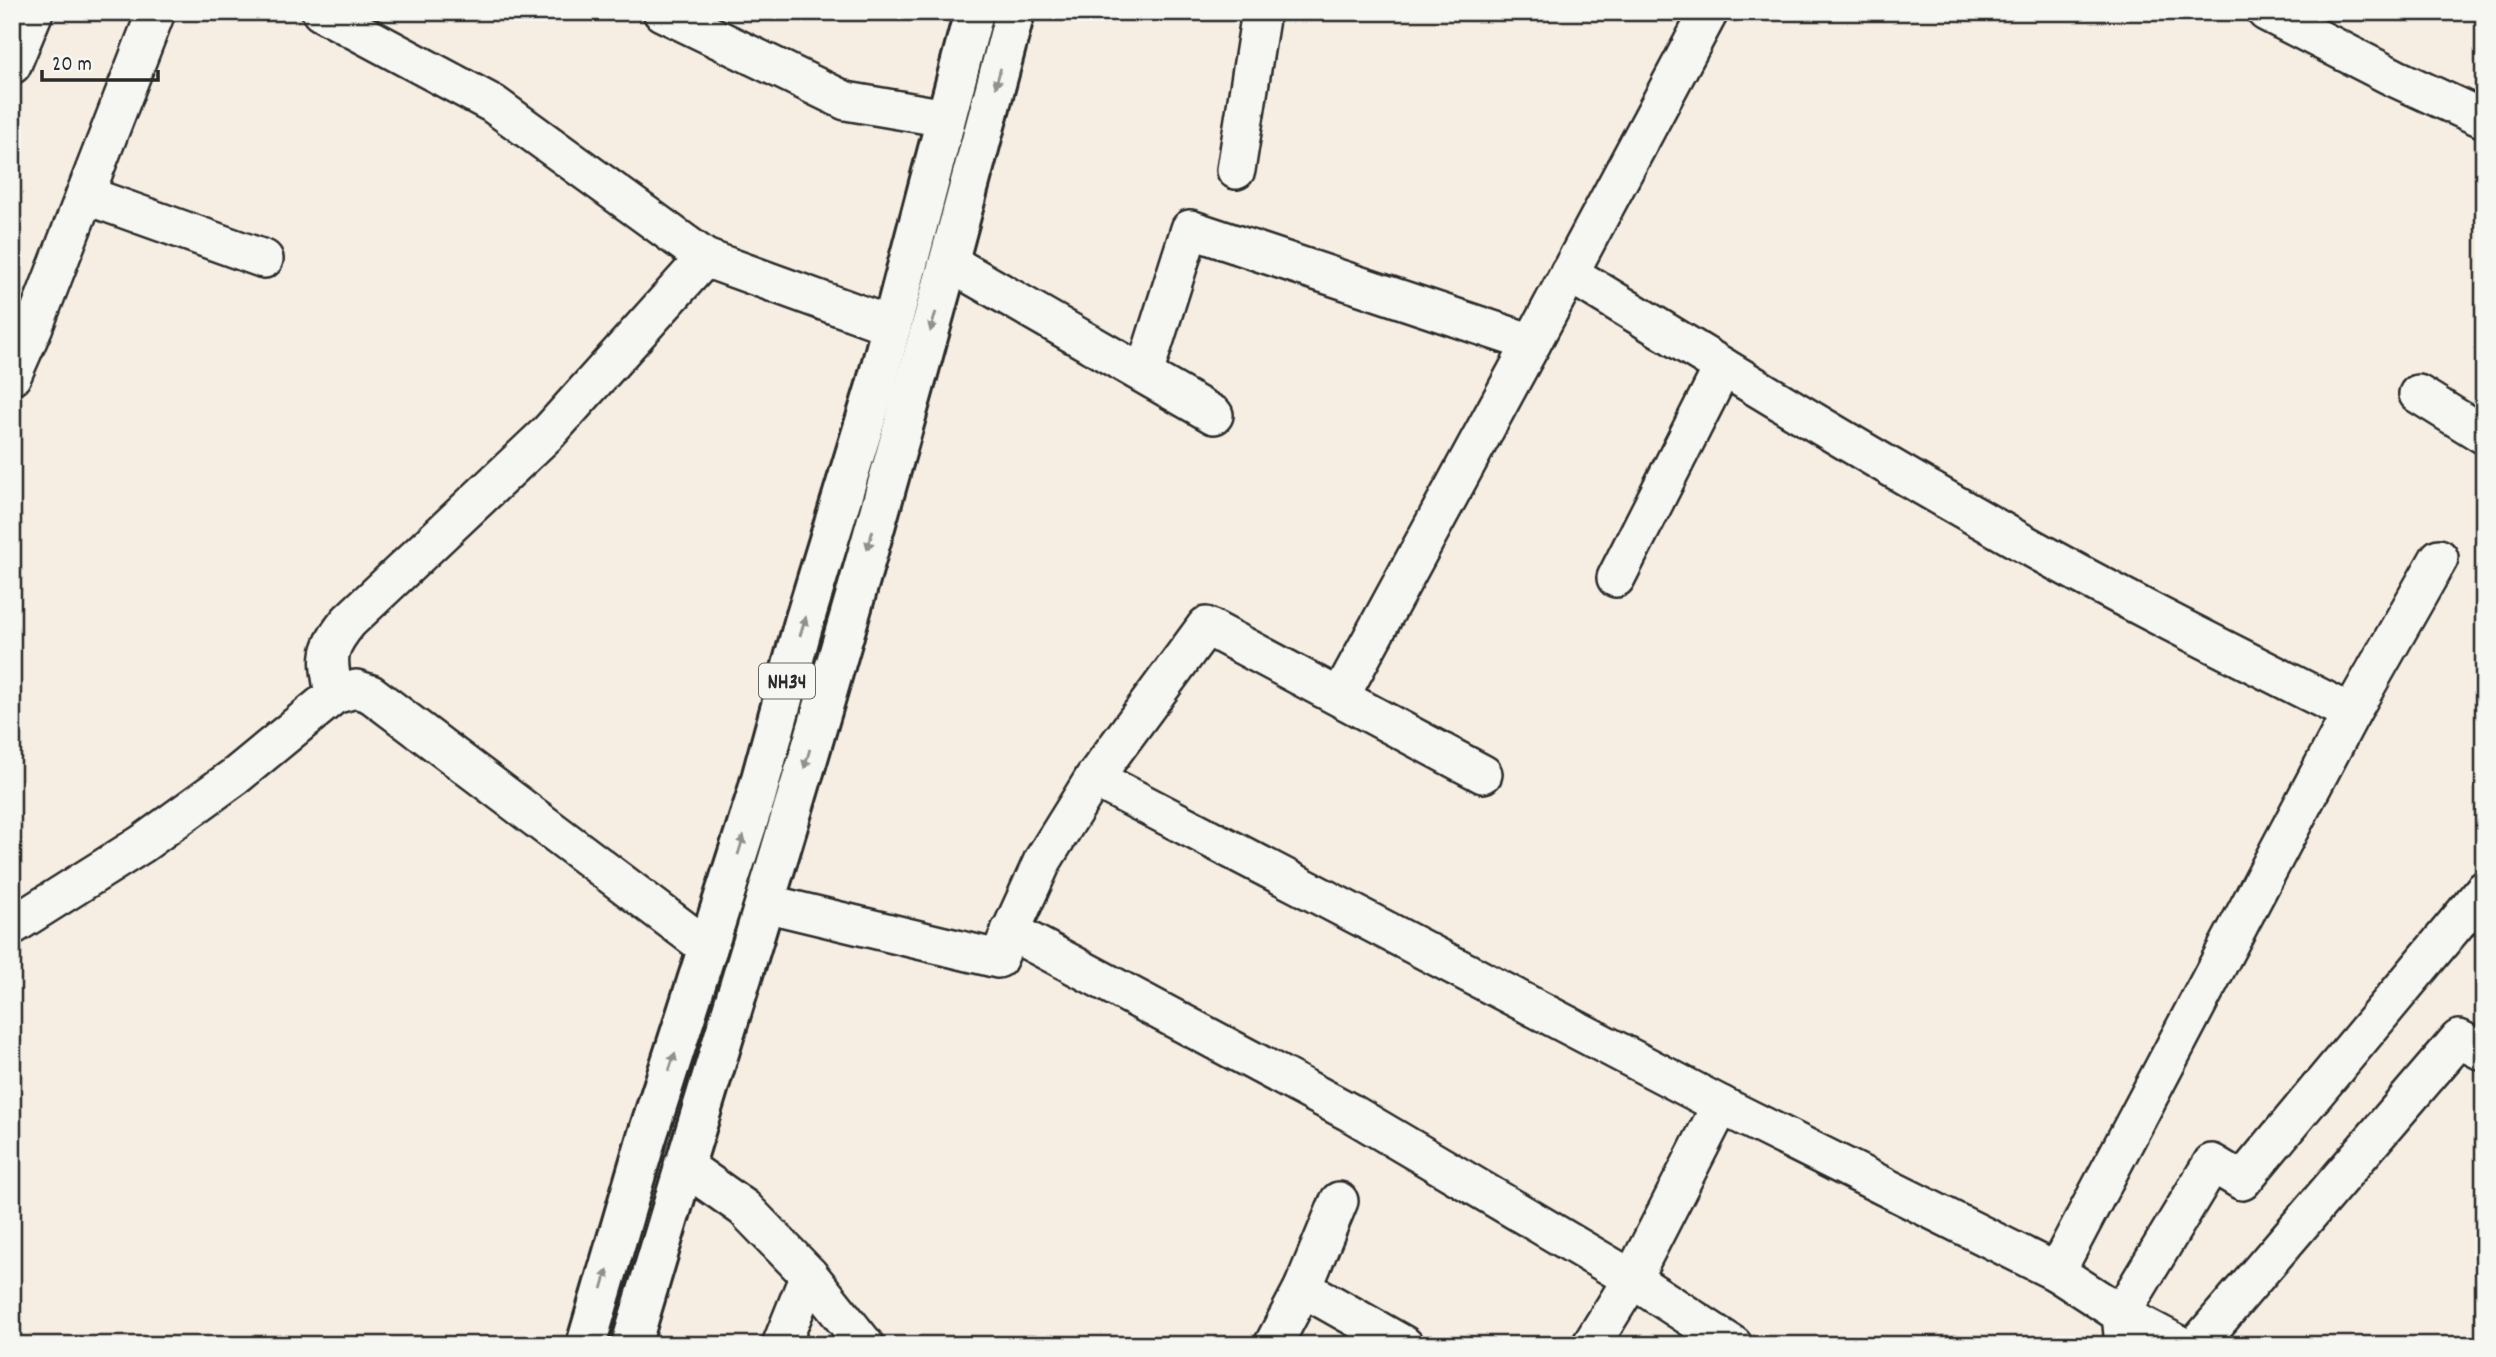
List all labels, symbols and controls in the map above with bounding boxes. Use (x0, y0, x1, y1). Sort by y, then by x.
scale bar (42, 38, 158, 82)
text: 20 m (52, 51, 92, 81)
one-way arrow (992, 67, 1003, 89)
one-way arrow (927, 311, 938, 333)
one-way arrow (864, 530, 875, 552)
one-way arrow (799, 616, 809, 637)
road number: NH34 (759, 664, 815, 698)
one-way arrow (801, 749, 811, 770)
one-way arrow (736, 834, 747, 855)
one-way arrow (667, 1051, 677, 1072)
one-way arrow (601, 1269, 611, 1290)

